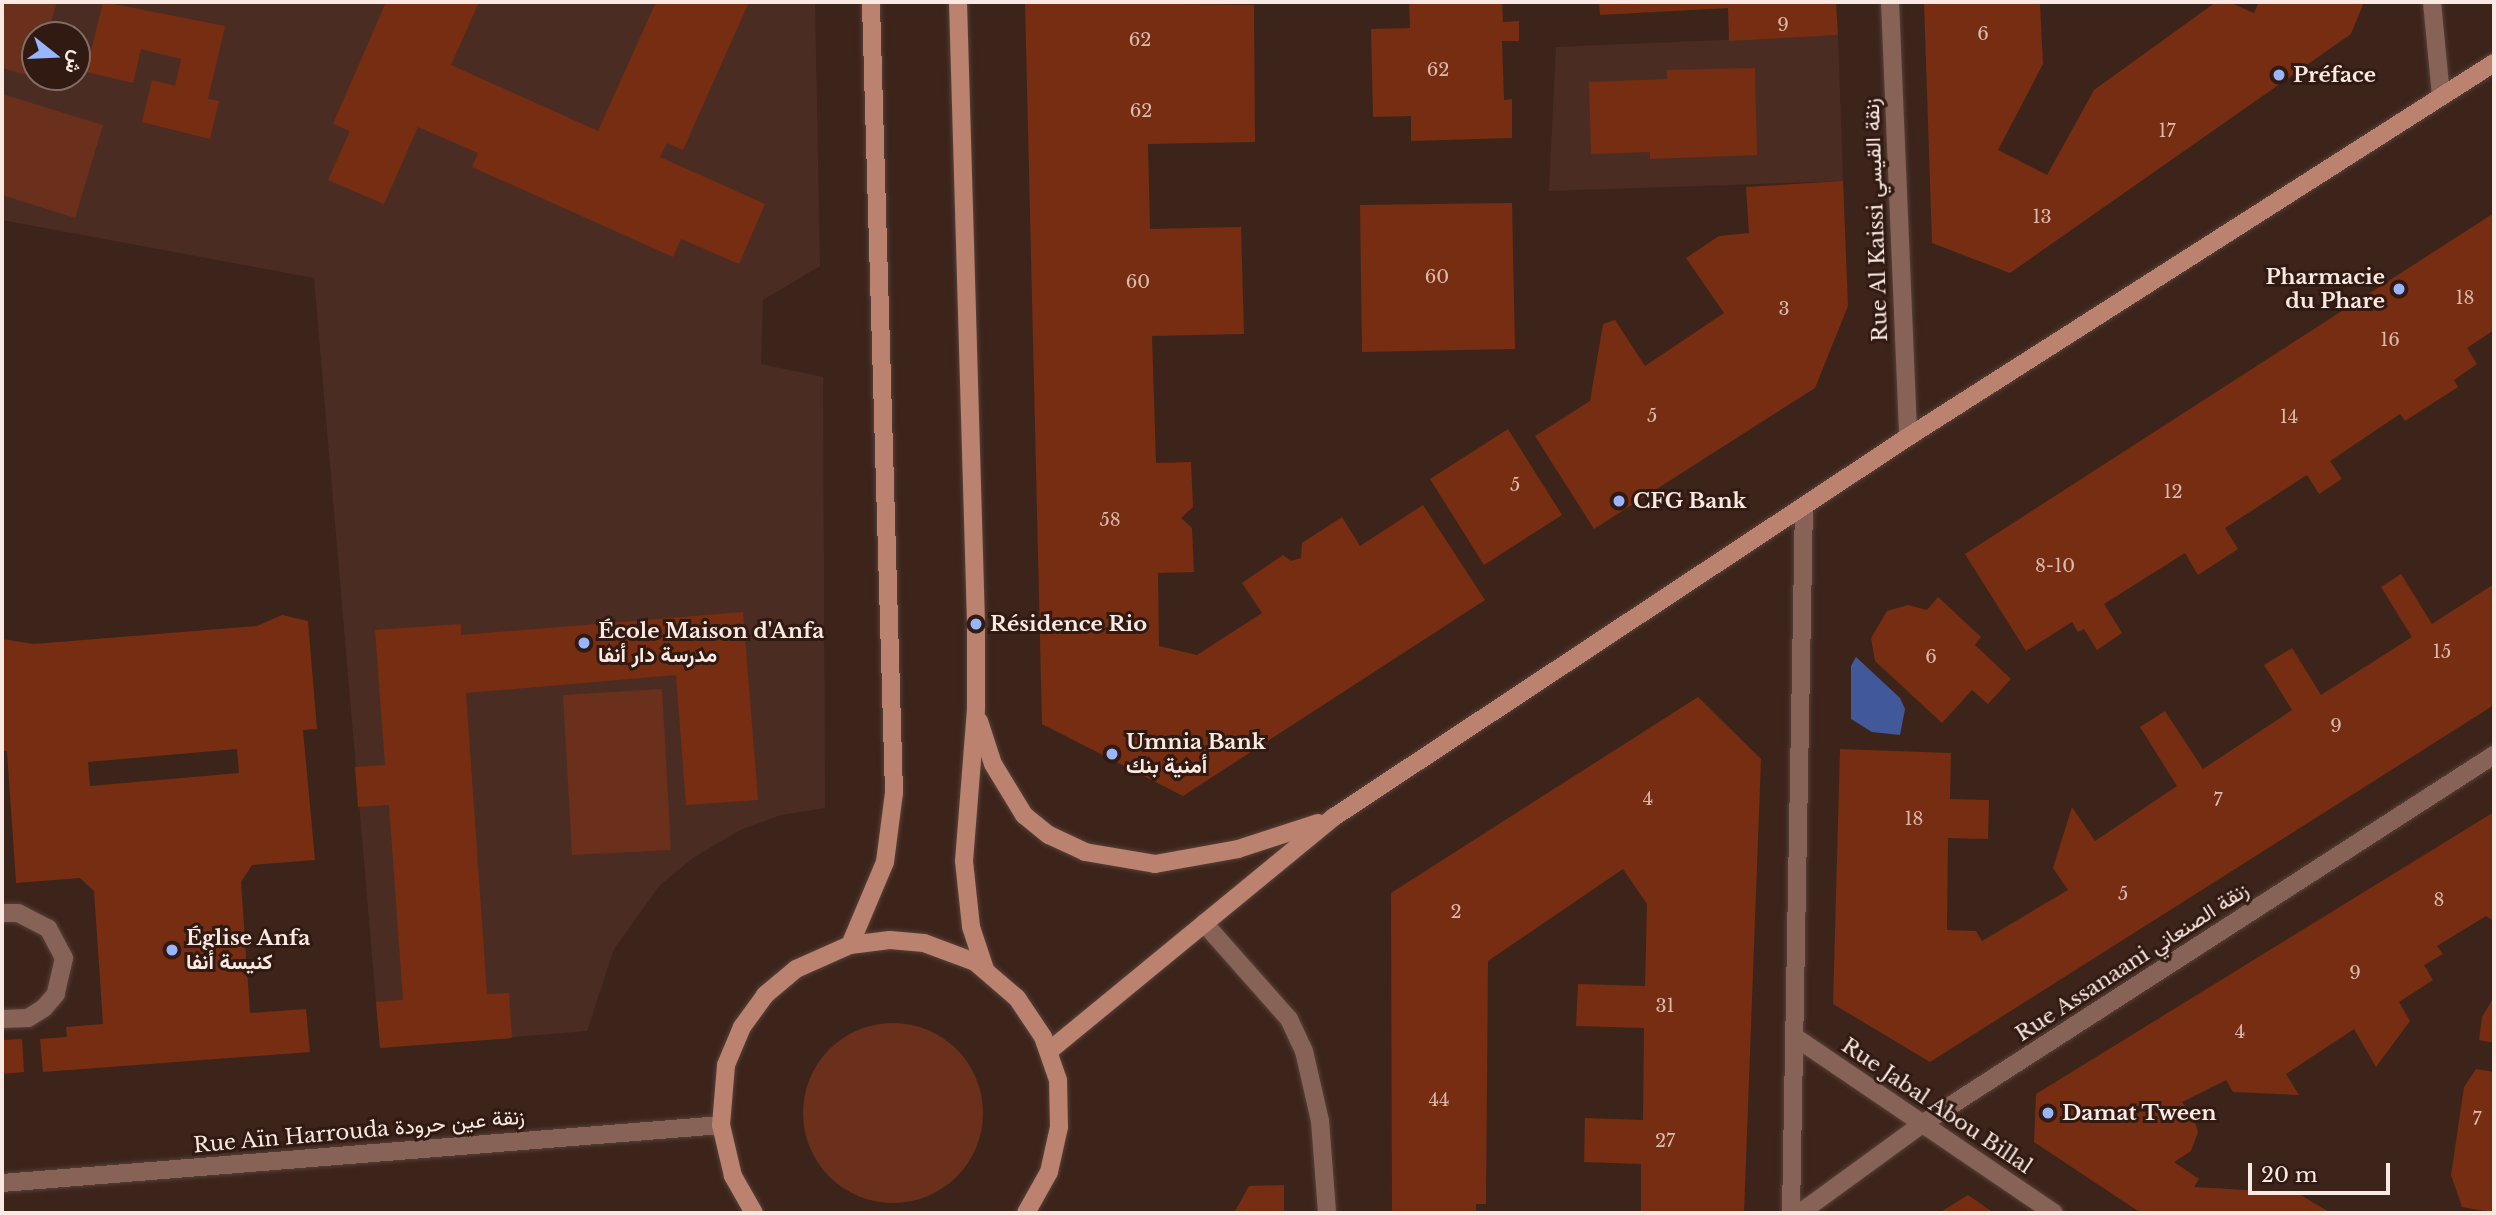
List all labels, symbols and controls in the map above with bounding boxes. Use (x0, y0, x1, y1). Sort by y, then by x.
house number: 9 (1777, 14, 1789, 36)
north arrow (21, 21, 91, 91)
house number: 6 (1977, 23, 1989, 45)
house number: 62 (1129, 29, 1151, 51)
text: ش (60, 48, 89, 76)
house number: 62 (1427, 59, 1449, 81)
place label: Préface (2293, 62, 2376, 88)
marker: Préface (2271, 67, 2287, 83)
street label: Rue Al Kaissi زنقة القيسي (1859, 97, 1893, 343)
house number: 62 (1130, 100, 1152, 122)
house number: 17 (2158, 120, 2176, 142)
house number: 13 (2032, 206, 2052, 228)
place label: Pharmacie du Phare (2265, 264, 2385, 314)
house number: 60 (1425, 266, 1449, 288)
house number: 60 (1126, 271, 1150, 293)
marker: Pharmacie du Phare (2391, 281, 2407, 297)
house number: 18 (2456, 287, 2474, 309)
house number: 3 (1778, 298, 1790, 320)
house number: 16 (2380, 329, 2400, 351)
house number: 5 (1647, 405, 1657, 427)
house number: 14 (2280, 406, 2298, 428)
house number: 5 (1510, 474, 1520, 496)
house number: 12 (2163, 481, 2183, 503)
place label: CFG Bank (1633, 488, 1747, 514)
marker: CFG Bank (1611, 493, 1627, 509)
house number: 58 (1099, 509, 1121, 531)
house number: 8-10 (2035, 555, 2075, 577)
place label: Résidence Rio (990, 611, 1147, 637)
marker: Résidence Rio (968, 616, 984, 632)
place label: École Maison d'Anfa مدرسة دار أنفا (598, 618, 824, 668)
marker: École Maison d'Anfa مدرسة دار أنفا (576, 635, 592, 651)
house number: 15 (2433, 641, 2451, 663)
house number: 6 (1925, 646, 1937, 668)
house number: 9 (2330, 715, 2342, 737)
place label: Umnia Bank أمنية بنك (1126, 729, 1266, 779)
marker: Umnia Bank أمنية بنك (1104, 746, 1120, 762)
house number: 4 (1643, 788, 1653, 810)
house number: 7 (2213, 789, 2223, 811)
house number: 18 (1905, 808, 1923, 830)
street label: Rue Assanaani زنقة الصنعاني (2011, 877, 2253, 1047)
house number: 5 (2118, 883, 2128, 905)
house number: 8 (2434, 889, 2444, 911)
house number: 2 (1450, 901, 1462, 923)
place label: Église Anfa كنيسة أنفا (186, 925, 311, 975)
marker: Église Anfa كنيسة أنفا (164, 942, 180, 958)
house number: 9 (2349, 962, 2361, 984)
house number: 31 (1655, 995, 1675, 1017)
house number: 4 (2235, 1021, 2245, 1043)
street label: Rue Jabal Abou Billal (1837, 1033, 2037, 1179)
house number: 44 (1428, 1089, 1450, 1111)
place label: Damat Tween (2062, 1100, 2217, 1126)
street label: Rue Aïn Harrouda زنقة عين حرودة (192, 1104, 526, 1158)
marker: Damat Tween (2040, 1105, 2056, 1121)
house number: 7 (2472, 1108, 2482, 1130)
house number: 27 (1655, 1130, 1675, 1152)
scale bar (2251, 1148, 2393, 1192)
text: 20 m (2261, 1162, 2318, 1188)

